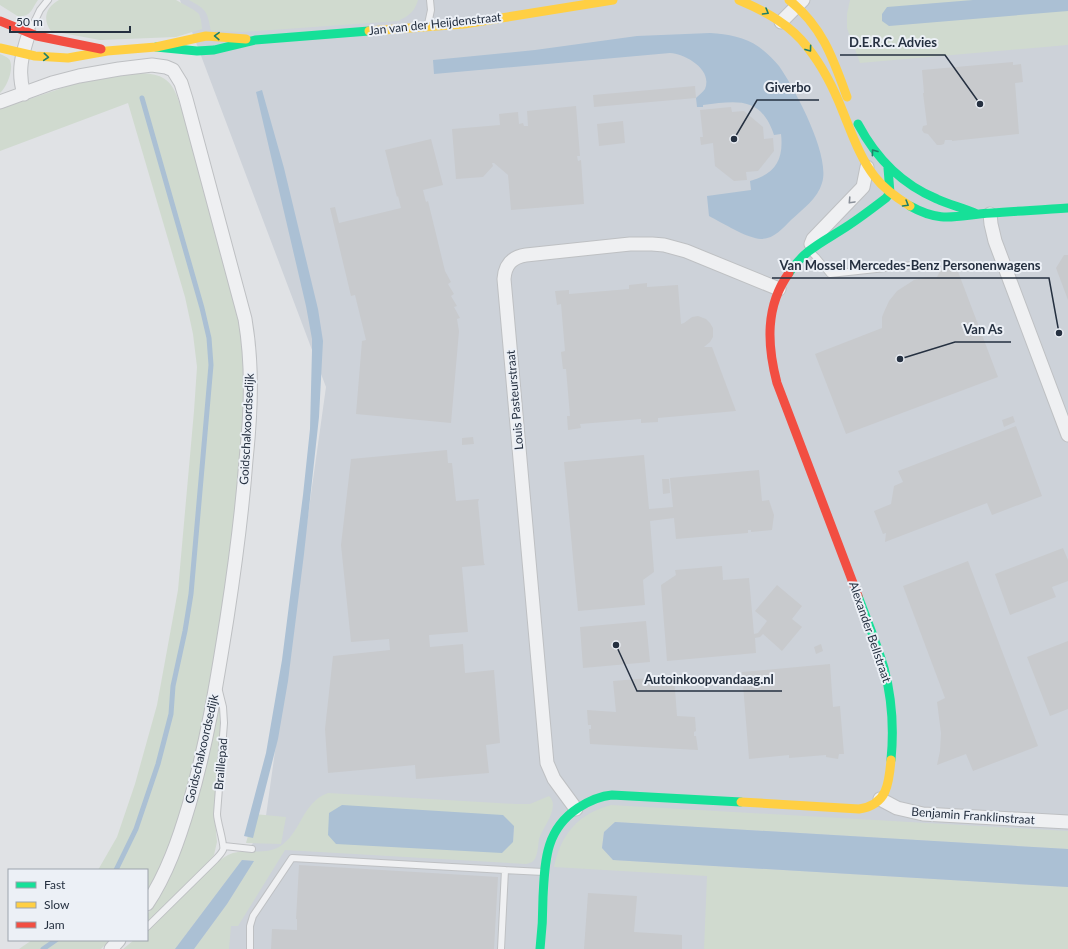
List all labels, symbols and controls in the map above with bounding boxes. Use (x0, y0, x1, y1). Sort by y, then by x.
scale bar (10, 8, 130, 34)
one-way arrow (761, 8, 769, 15)
street label: Jan van der Heijdenstraat (368, 9, 503, 38)
text: 50 m (16, 14, 43, 29)
callout: D.E.R.C. Advies (840, 30, 945, 55)
one-way arrow (214, 31, 220, 40)
text: D.E.R.C. Advies (849, 34, 937, 50)
one-way arrow (804, 45, 812, 52)
one-way arrow (43, 53, 49, 62)
callout: Giverbo (757, 75, 819, 100)
text: Giverbo (765, 79, 812, 95)
one-way arrow (872, 149, 879, 156)
one-way arrow (848, 196, 855, 204)
one-way arrow (902, 199, 909, 207)
callout: Van Mossel Mercedes-Benz Personenwagens (772, 253, 1049, 278)
text: Van Mossel Mercedes-Benz Personenwagens (779, 257, 1041, 273)
callout: Van As (955, 317, 1011, 342)
text: Van As (962, 321, 1003, 337)
street label: Louis Pasteurstraat (503, 349, 526, 451)
street label: Goidschalxoordsedijk (236, 372, 257, 485)
street label: Alexander Bellstraat (846, 579, 895, 685)
callout: Autoinkoopvandaag.nl (637, 666, 782, 691)
text: Autoinkoopvandaag.nl (643, 671, 774, 687)
street label: Goidschalxoordsedijk (182, 692, 222, 805)
street label: Braillepad (211, 737, 230, 791)
street label: Benjamin Franklinstraat (911, 804, 1036, 827)
legend (8, 869, 148, 941)
text: Fast (44, 877, 66, 892)
text: Slow (44, 897, 70, 912)
text: Jam (44, 917, 65, 932)

